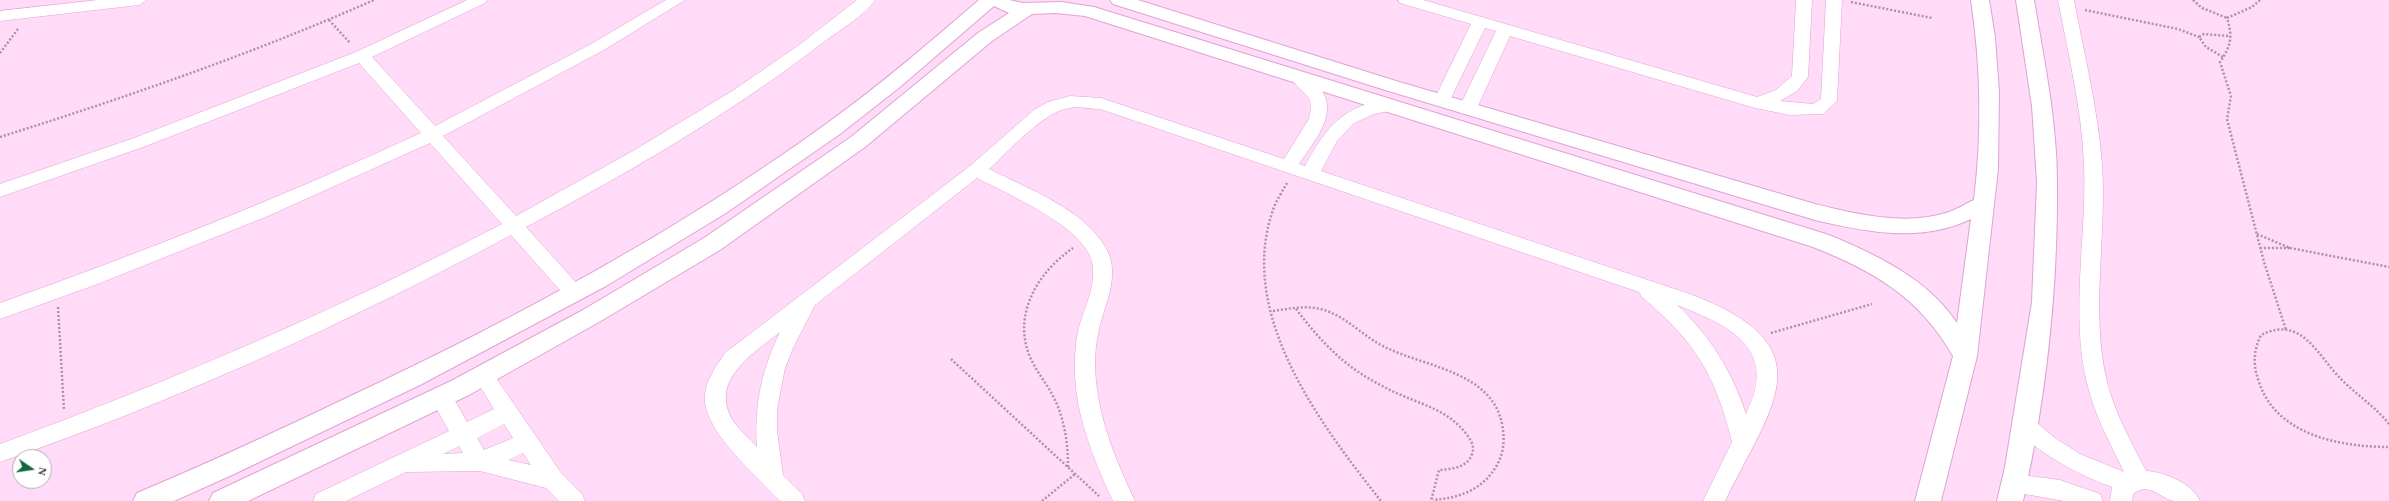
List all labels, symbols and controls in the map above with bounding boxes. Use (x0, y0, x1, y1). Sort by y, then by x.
north arrow (12, 449, 52, 489)
text: N (36, 466, 49, 477)

